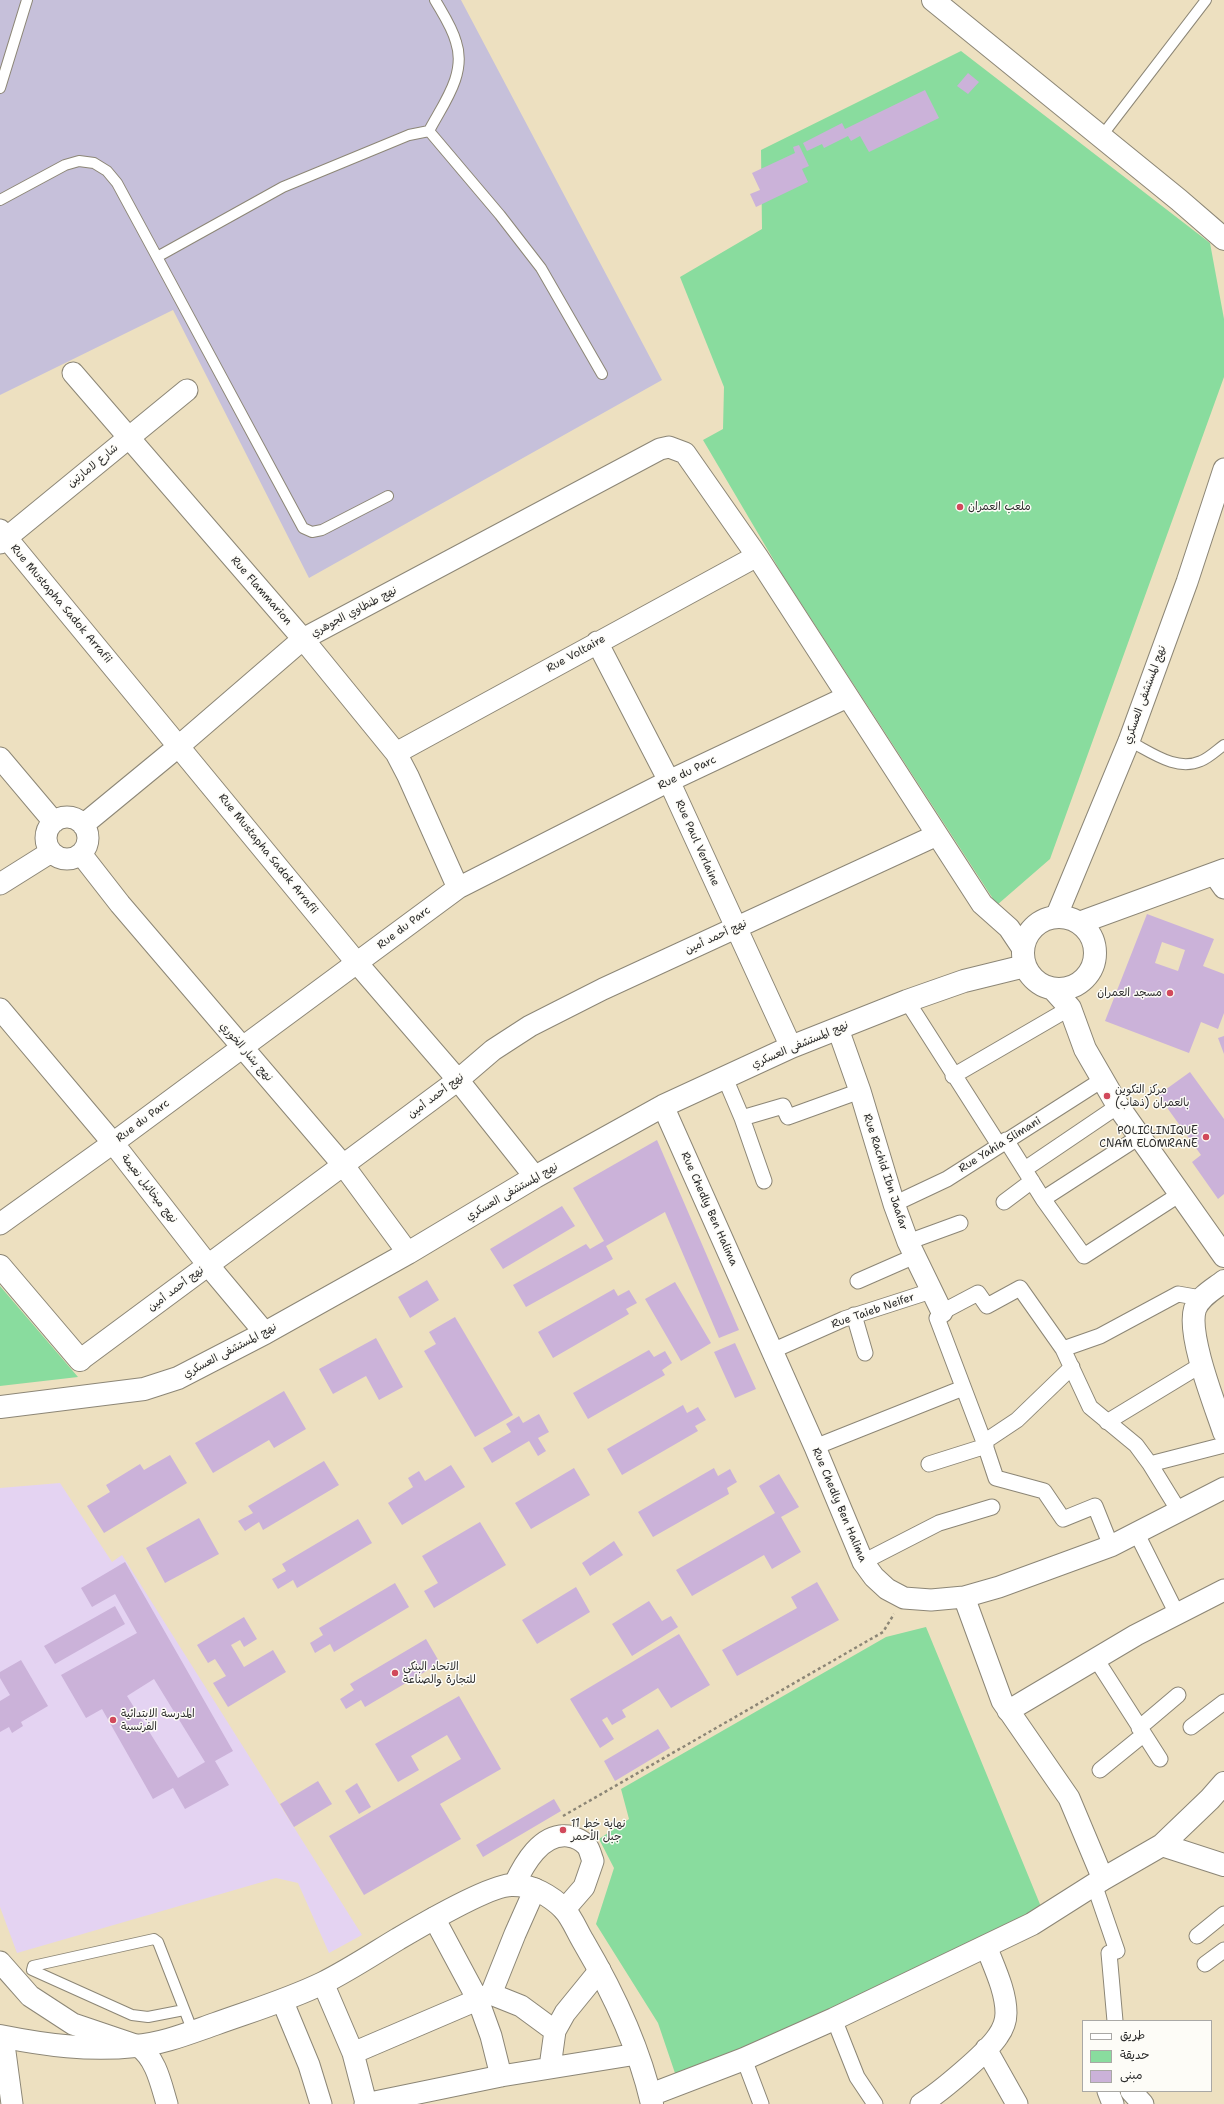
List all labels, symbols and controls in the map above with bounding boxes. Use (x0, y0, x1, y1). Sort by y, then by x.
street label: شارع لامارتين (65, 442, 121, 490)
place label: ملعب العمران (968, 500, 1031, 514)
marker: ملعب العمران (955, 502, 965, 512)
street label: Rue Mustapha Sadok Arrafii (7, 542, 115, 666)
street label: Rue Flammarion (228, 554, 294, 628)
street label: نهج طنطاوي الجوهري (309, 584, 399, 640)
street label: Rue Voltaire (544, 632, 608, 676)
street label: نهج المستشفى العسكري (1121, 644, 1169, 746)
street label: Rue du Parc (656, 753, 718, 793)
street label: Rue Mustapha Sadok Arrafii (215, 791, 321, 917)
street label: Rue Paul Verlaine (672, 798, 722, 888)
street label: Rue du Parc (375, 904, 433, 952)
street label: نهج أحمد أمين (683, 917, 749, 957)
place label: مسجد العمران (1097, 986, 1162, 1000)
marker: مسجد العمران (1165, 988, 1175, 998)
street label: نهج المستشفى العسكري (750, 1019, 850, 1071)
street label: نهج بشار الخوري (217, 1020, 275, 1084)
street label: نهج أحمد أمين (405, 1071, 467, 1121)
place label: مركز التكوين بالعمران (ذهاب) (1115, 1083, 1189, 1109)
marker: مركز التكوين بالعمران (ذهاب) (1102, 1091, 1112, 1101)
street label: Rue du Parc (114, 1097, 172, 1145)
street label: Rue Rachid Ibn Jaafar (860, 1112, 910, 1232)
street label: Rue Yahia Slimani (956, 1114, 1044, 1176)
place label: POLICLINIQUE CNAM ELOMRANE (1099, 1124, 1198, 1150)
marker: POLICLINIQUE CNAM ELOMRANE (1201, 1132, 1211, 1142)
street label: Rue Chedly Ben Halima (678, 1150, 740, 1268)
street label: نهج ميخائيل نعيمة (118, 1152, 180, 1226)
street label: نهج المستشفى العسكري (464, 1160, 560, 1224)
street label: نهج أحمد أمين (145, 1264, 207, 1314)
street label: Rue Taieb Neifer (830, 1291, 916, 1331)
street label: نهج المستشفى العسكري (181, 1321, 279, 1381)
street label: Rue Chedly Ben Halima (809, 1446, 869, 1564)
place label: الاتحاد البنكي للتجارة والصناعة (403, 1660, 476, 1686)
marker: الاتحاد البنكي للتجارة والصناعة (390, 1668, 400, 1678)
place label: المدرسة الابتدائية الفرنسية (121, 1707, 195, 1733)
marker: المدرسة الابتدائية الفرنسية (108, 1715, 118, 1725)
place label: نهاية خط 11 جبل الأحمر (571, 1817, 626, 1843)
marker: نهاية خط 11 جبل الأحمر (558, 1825, 568, 1835)
legend (1082, 2020, 1212, 2092)
text: طريق (1120, 2027, 1145, 2043)
text: حديقة (1120, 2047, 1149, 2063)
text: مبنى (1120, 2067, 1143, 2083)

